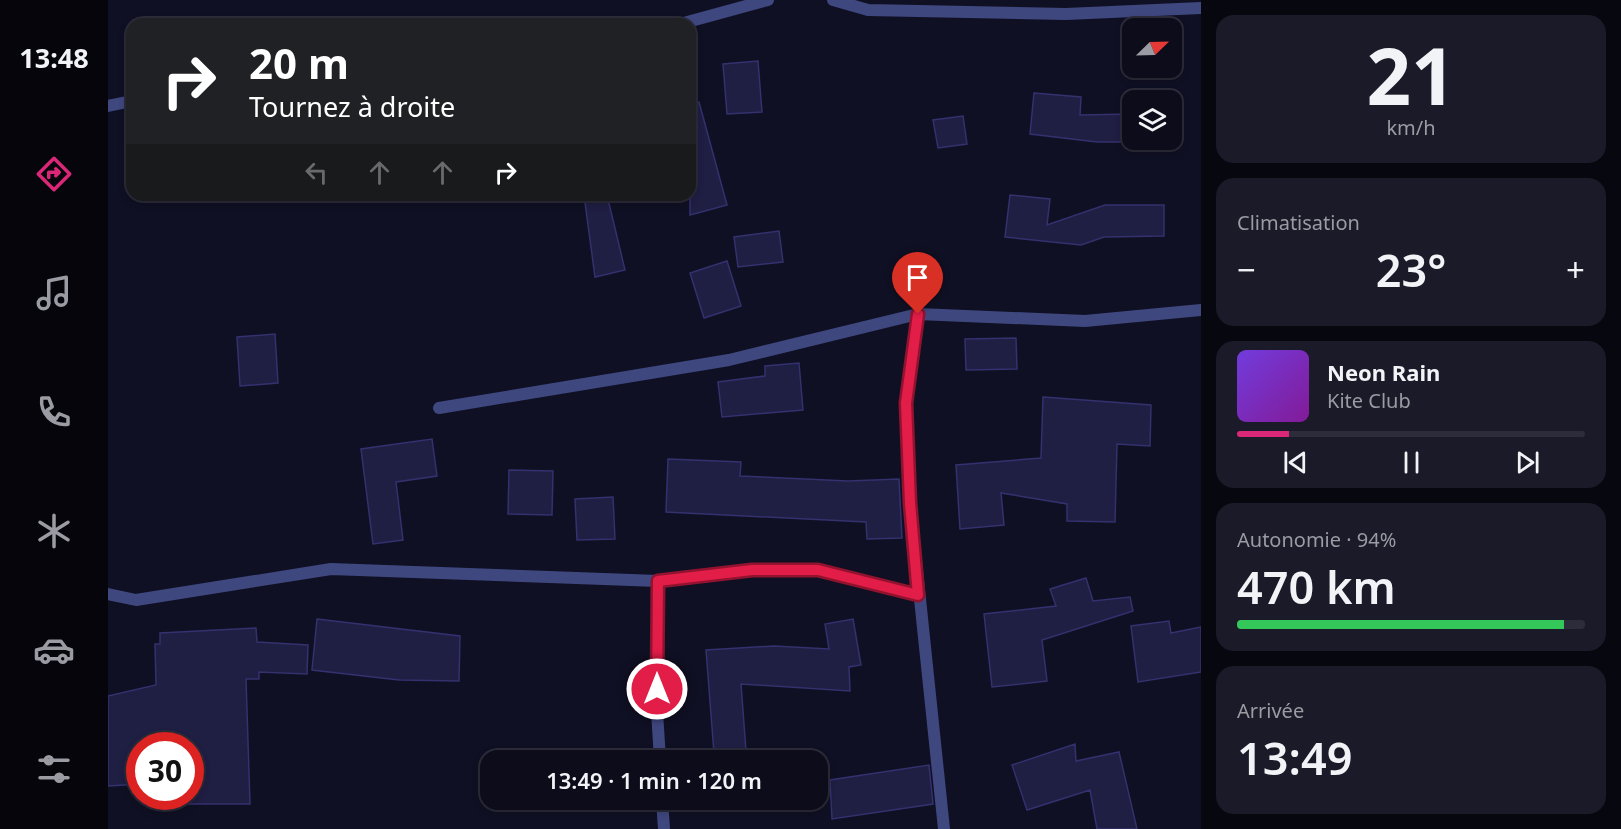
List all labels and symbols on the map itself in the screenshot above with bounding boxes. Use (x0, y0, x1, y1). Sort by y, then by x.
north arrow (1122, 18, 1182, 78)
pin (892, 252, 943, 314)
position arrow (625, 657, 689, 721)
speed limit sign: 30 (126, 732, 204, 810)

